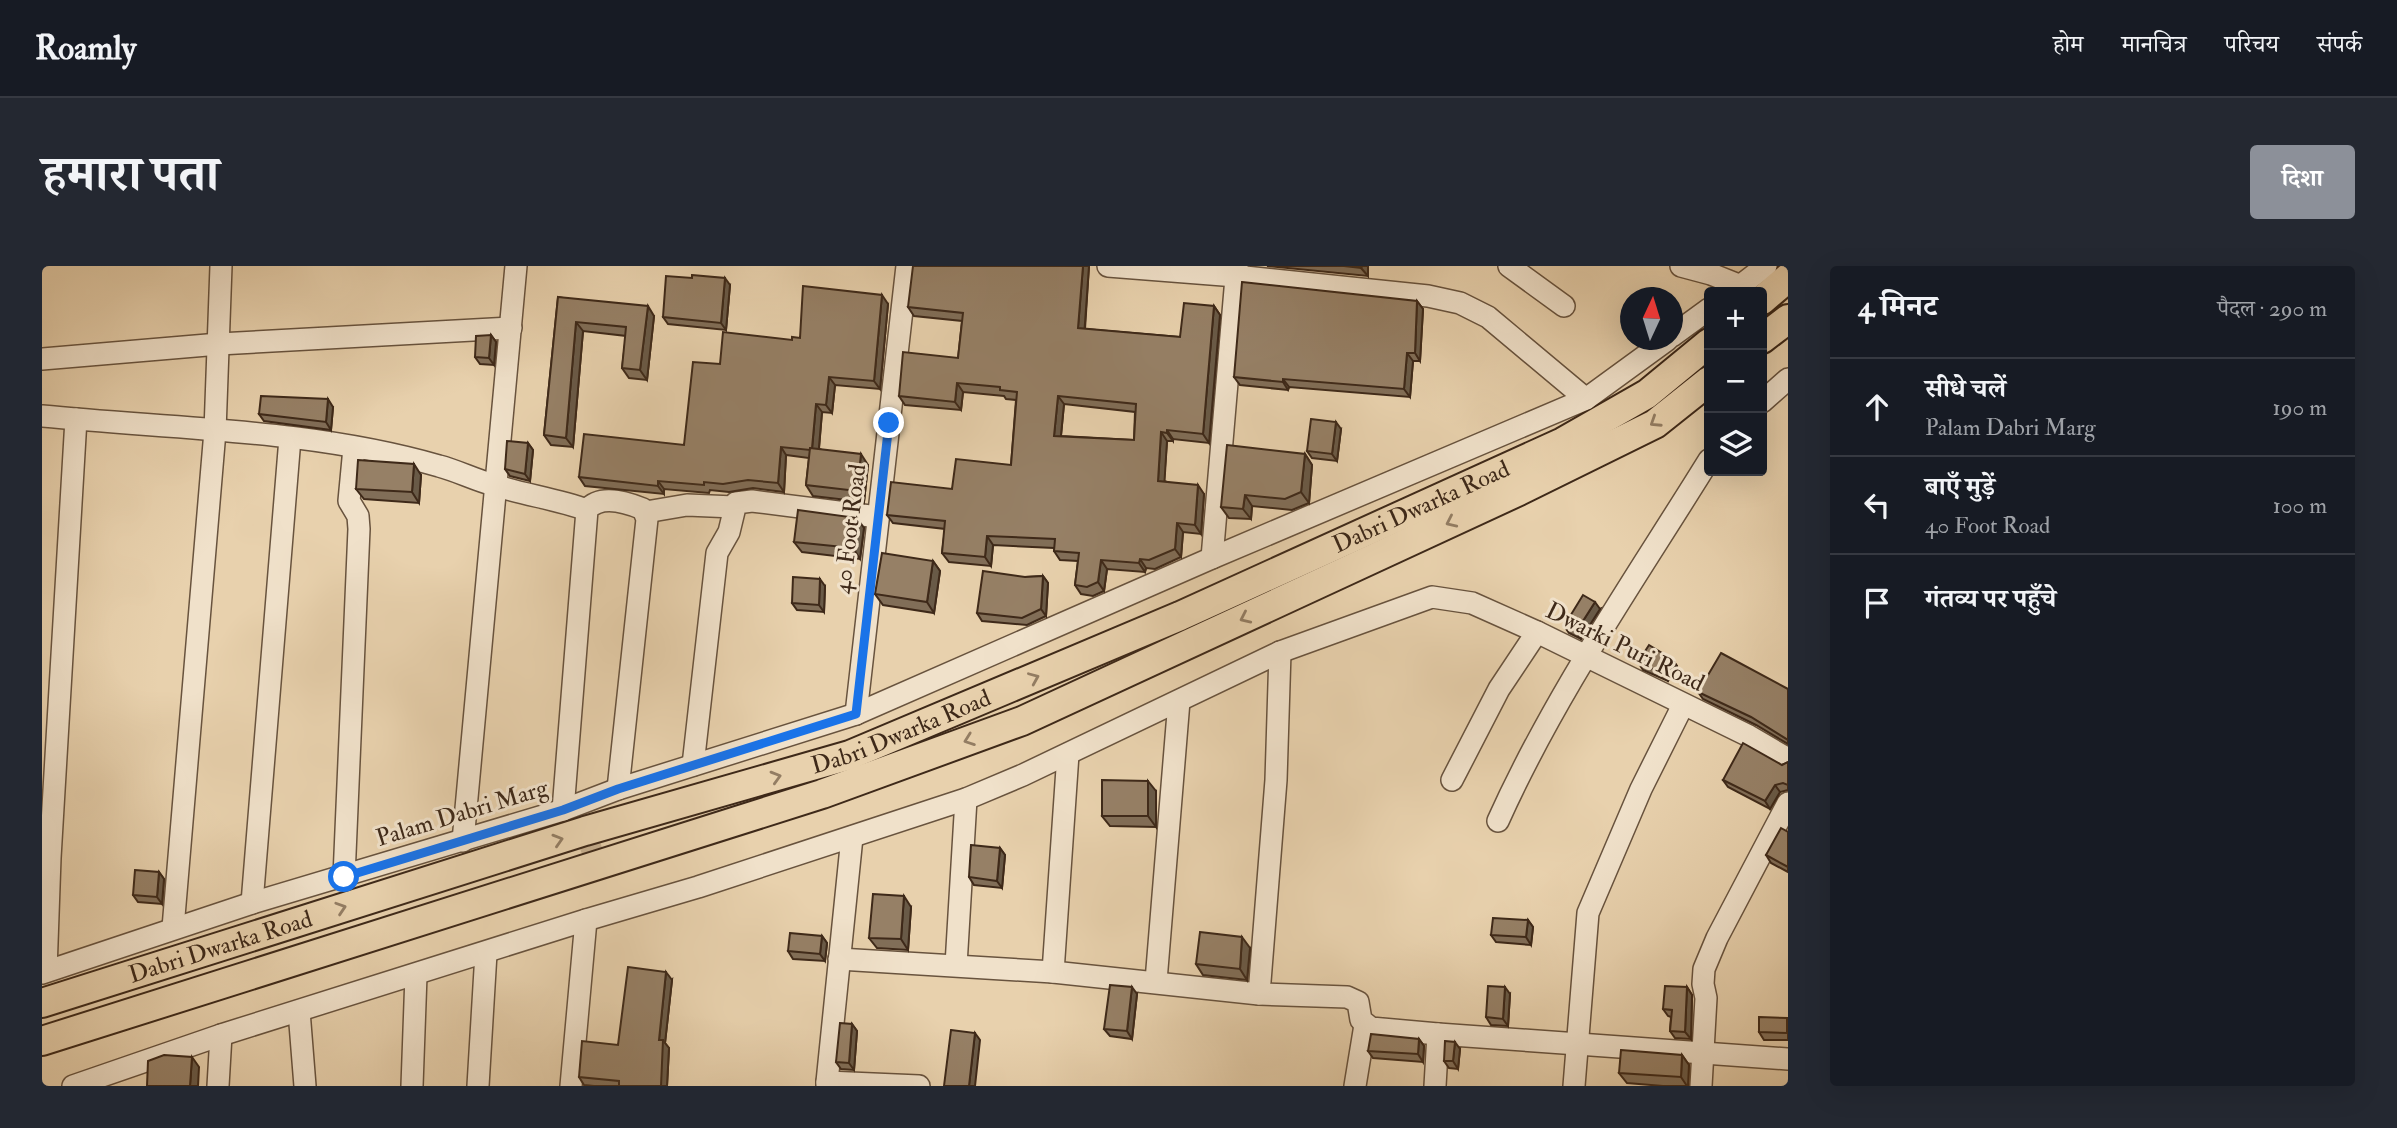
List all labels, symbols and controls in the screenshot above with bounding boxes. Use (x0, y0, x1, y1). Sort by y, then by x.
text: Roamly (35, 28, 136, 69)
text: होम (2053, 29, 2083, 60)
text: मानचित्र (2121, 29, 2187, 60)
text: परिचय (2225, 29, 2279, 60)
text: संपर्क (2317, 29, 2362, 60)
text: हमारा पता (42, 144, 219, 205)
button: दिशा (2250, 145, 2355, 219)
north arrow (1620, 287, 1683, 350)
map controls (1704, 287, 1767, 476)
button: + (1704, 287, 1767, 350)
text: 4 मिनट (1858, 288, 1937, 325)
text: पैदल · 290 m (2217, 294, 2327, 323)
button: − (1704, 350, 1767, 413)
text: सीधे चलें (1925, 373, 2006, 405)
icon: ahead (1858, 388, 1896, 426)
text: 190 m (2273, 393, 2327, 422)
route end (873, 407, 904, 438)
button: layers (1704, 413, 1767, 476)
text: Palam Dabri Marg (1925, 413, 2096, 442)
one-way arrow (1650, 414, 1663, 427)
street label: Dabri Dwarka Road (1328, 453, 1514, 560)
street label: 40 Foot Road (827, 462, 873, 596)
text: बाएँ मुड़ें (1925, 471, 1995, 503)
icon: left (1858, 486, 1896, 524)
text: 100 m (2273, 491, 2327, 520)
text: 40 Foot Road (1925, 511, 2050, 540)
one-way arrow (1446, 514, 1458, 528)
text: गंतव्य पर पहुँचे (1925, 583, 2056, 615)
icon: arrive (1858, 584, 1896, 622)
street label: Dwarki Puri Road (1540, 595, 1710, 699)
one-way arrow (1239, 610, 1252, 624)
one-way arrow (1027, 672, 1039, 686)
street label: Dabri Dwarka Road (808, 682, 996, 781)
one-way arrow (964, 732, 976, 746)
one-way arrow (770, 771, 782, 785)
street label: Palam Dabri Marg (372, 772, 553, 854)
one-way arrow (551, 833, 563, 848)
route start (328, 861, 359, 892)
one-way arrow (334, 902, 346, 916)
street label: Dabri Dwarka Road (125, 903, 316, 990)

